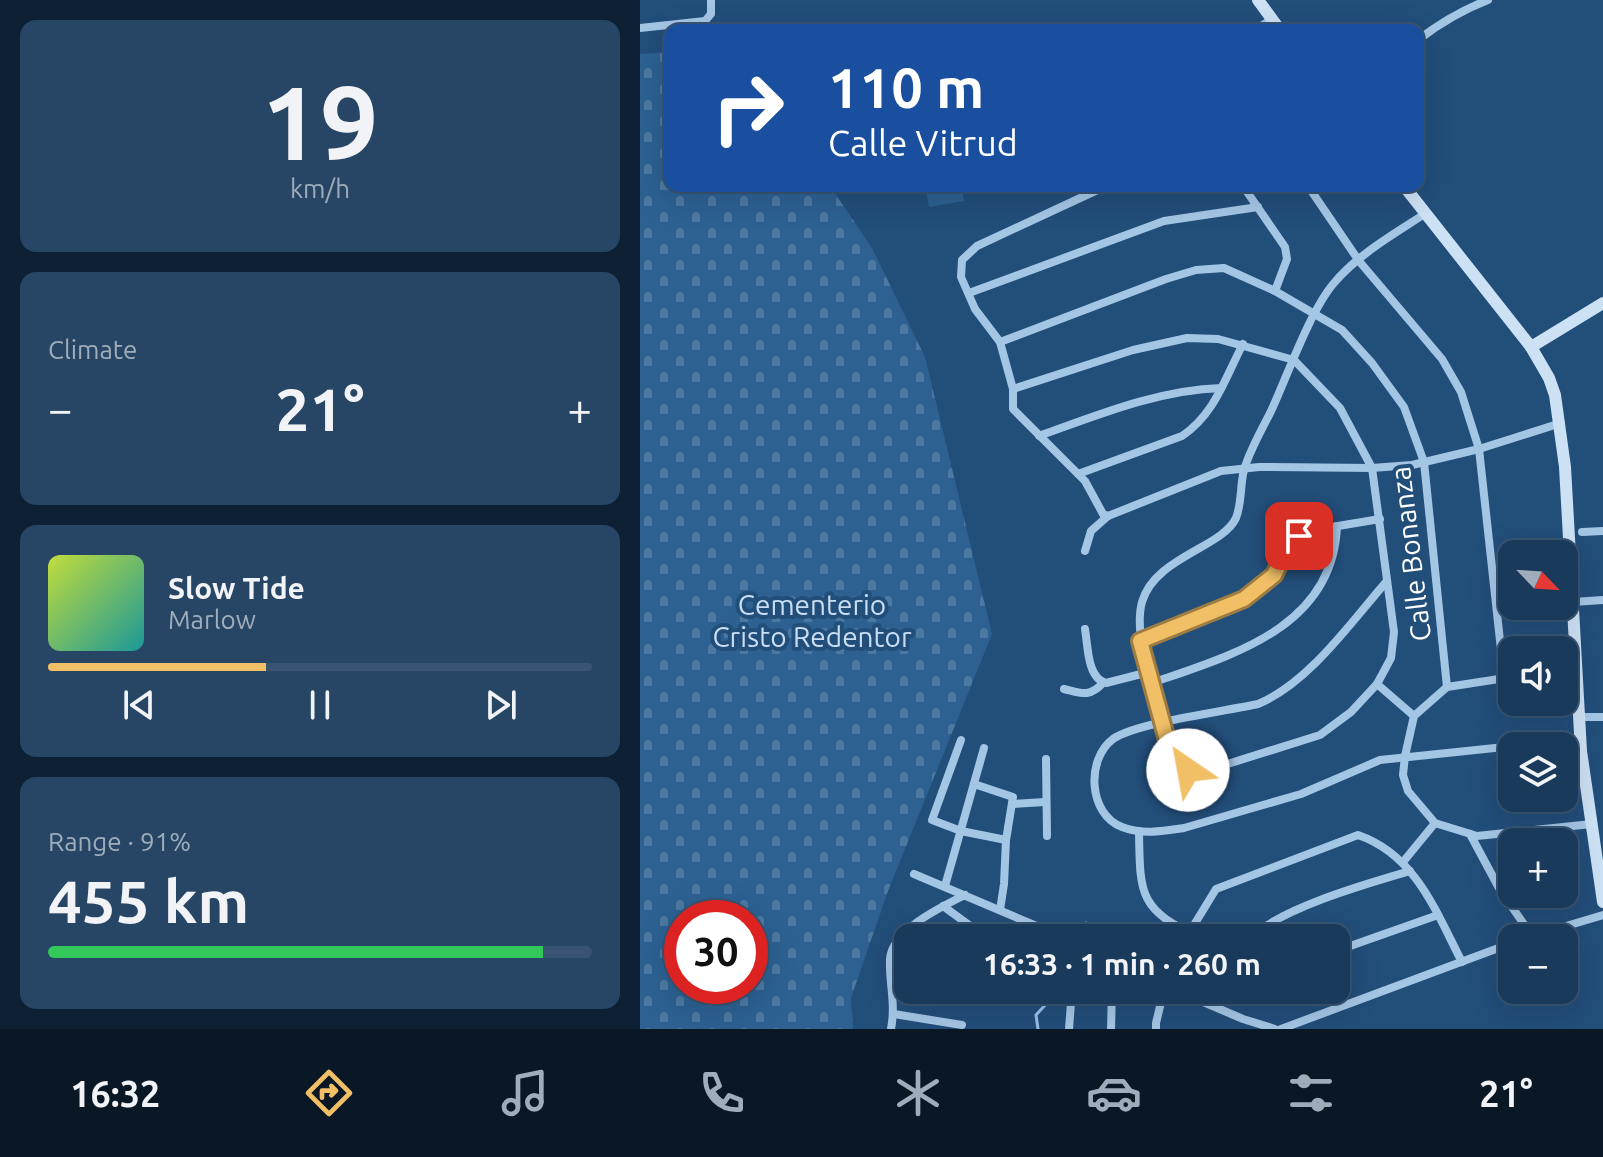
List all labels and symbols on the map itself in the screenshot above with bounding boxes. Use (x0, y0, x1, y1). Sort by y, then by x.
street label: Calle Bonanza (1384, 465, 1436, 643)
pin (1265, 502, 1333, 570)
north arrow (1498, 540, 1578, 620)
park label: Cementerio Cristo Redentor (712, 589, 912, 652)
position arrow (1146, 728, 1230, 812)
speed limit sign: 30 (664, 900, 768, 1004)

